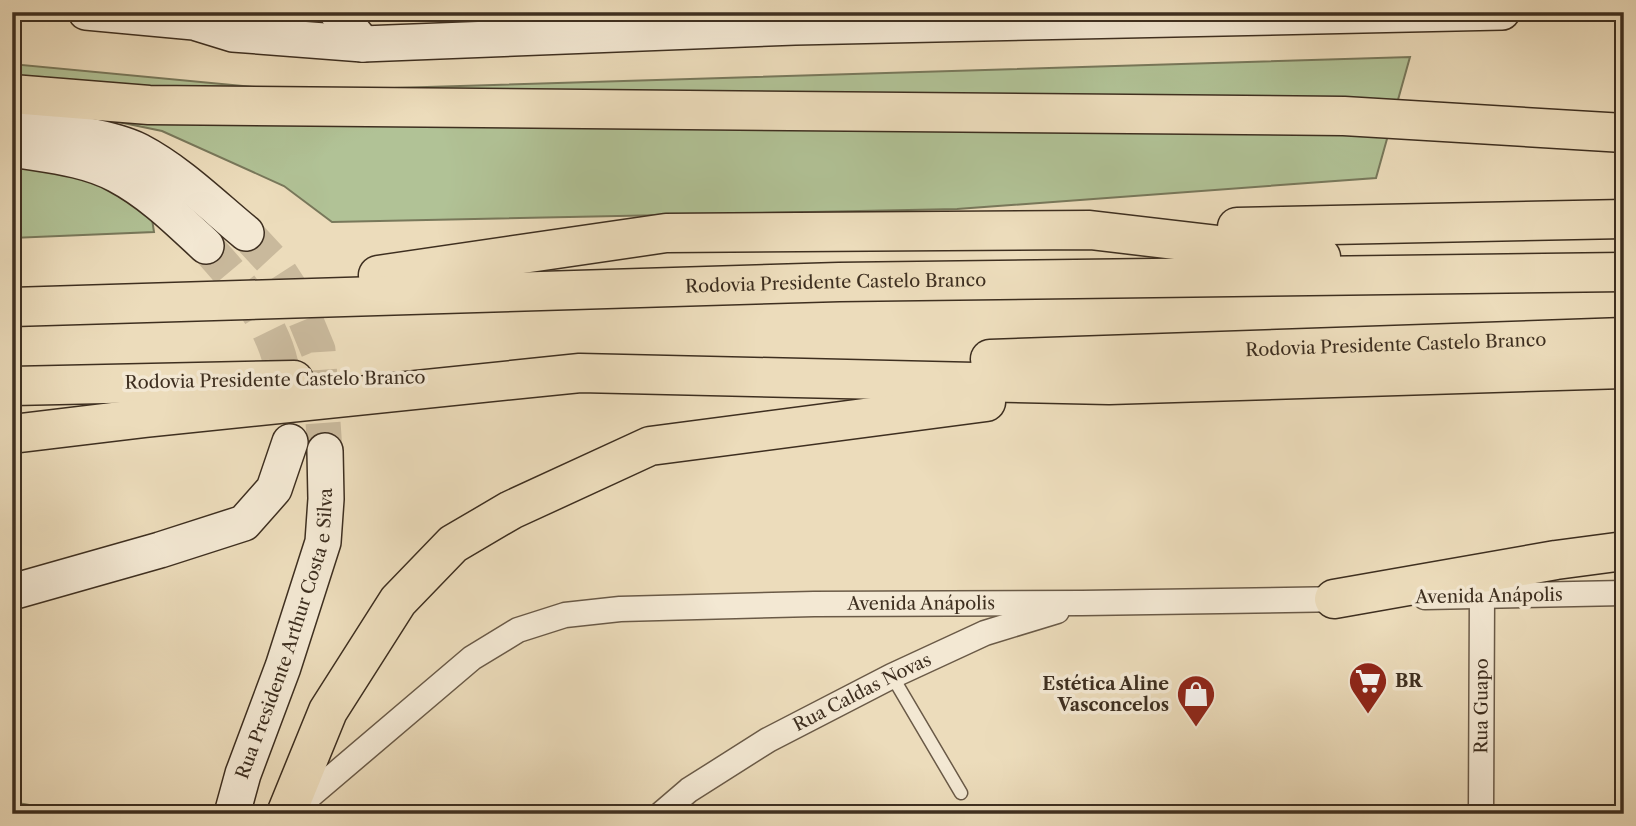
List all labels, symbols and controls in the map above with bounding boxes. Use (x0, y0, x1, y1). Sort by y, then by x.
street label: Rodovia Presidente Castelo Branco (685, 269, 986, 298)
street label: Rodovia Presidente Castelo Branco (1245, 329, 1547, 361)
street label: Rodovia Presidente Castelo Branco (124, 366, 426, 394)
street label: Rua Presidente Arthur Costa e Silva (231, 487, 337, 782)
street label: Avenida Anápolis (1414, 584, 1563, 608)
street label: Avenida Anápolis (846, 592, 995, 615)
street label: Rua Caldas Novas (789, 648, 935, 736)
street label: Rua Guapo (1470, 658, 1493, 754)
supermarket icon: BR (1347, 660, 1389, 715)
place label: BR (1395, 670, 1423, 692)
place label: Estética Aline Vasconcelos (1042, 673, 1169, 716)
shop icon: Estética Aline Vasconcelos (1175, 673, 1217, 728)

